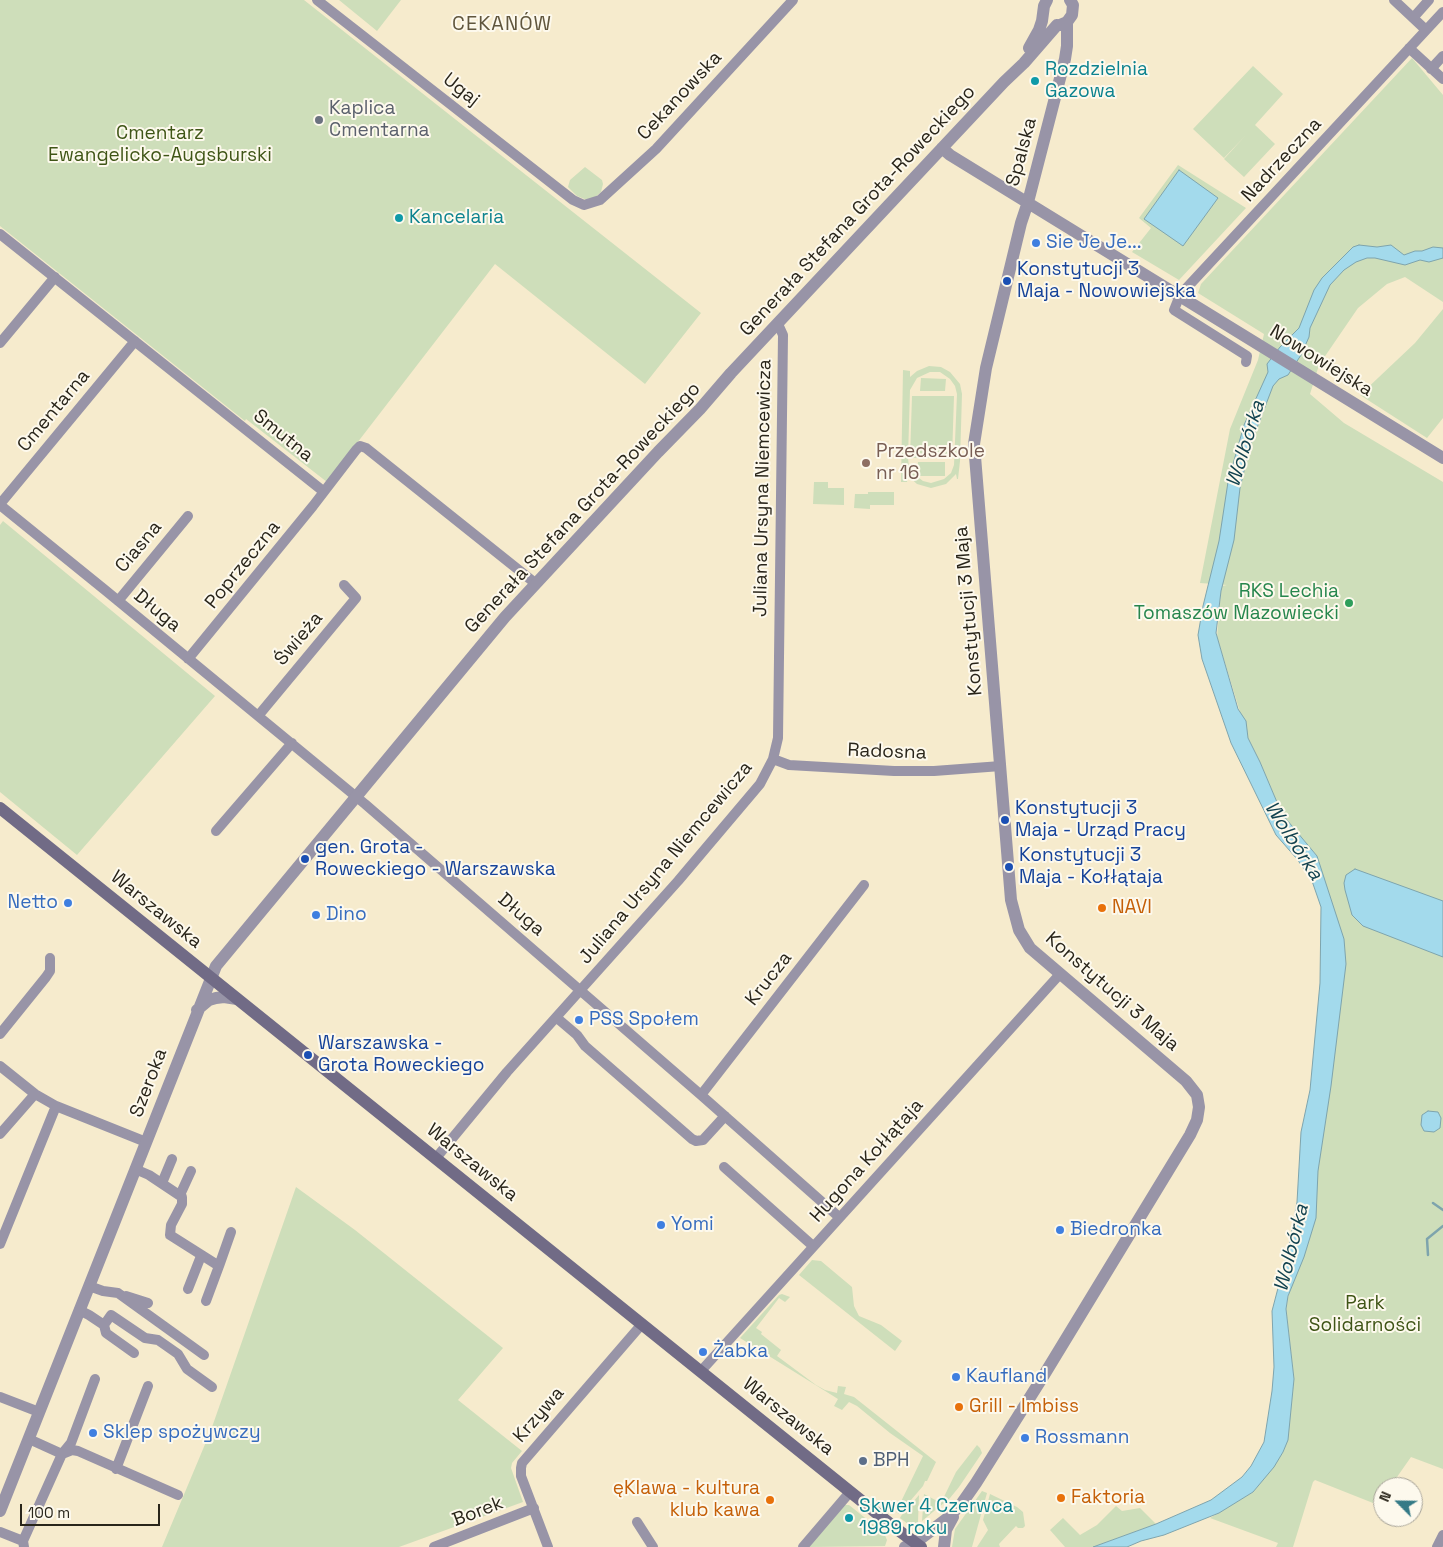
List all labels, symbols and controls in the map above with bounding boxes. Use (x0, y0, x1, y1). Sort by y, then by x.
district label: CEKANÓW (451, 13, 553, 37)
street label: Cekanowska (633, 47, 727, 145)
place label: Rozdzielnia Gazowa (1045, 59, 1148, 103)
street label: Ugaj (438, 69, 484, 111)
marker: Rozdzielnia Gazowa (1029, 75, 1041, 87)
street label: Generała Stefana Grota-Roweckiego (736, 81, 980, 341)
place label: Kaplica Cmentarna (329, 98, 430, 142)
street label: Nadrzeczna (1237, 113, 1327, 207)
marker: Kaplica Cmentarna (313, 114, 325, 126)
street label: Spalska (1002, 115, 1042, 189)
park label: Cmentarz Ewangelicko-Augsburski (48, 123, 272, 167)
place label: Kancelaria (409, 207, 504, 229)
marker: Kancelaria (393, 212, 405, 224)
place label: Sie Je Je... (1046, 232, 1142, 254)
marker: Sie Je Je... (1030, 237, 1042, 249)
place label: Konstytucji 3 Maja - Nowowiejska (1017, 259, 1196, 303)
marker: Konstytucji 3 Maja - Nowowiejska (1001, 275, 1013, 287)
street label: Nowowiejska (1265, 320, 1377, 402)
street label: Juliana Ursyna Niemcewicza (749, 359, 777, 617)
street label: Cmentarna (13, 365, 95, 457)
street label: Generała Stefana Grota-Roweckiego (461, 378, 705, 638)
water label: Wolbórka (1221, 398, 1271, 490)
street label: Smutna (248, 405, 318, 467)
place label: Przedszkole nr 16 (876, 441, 985, 485)
marker: Przedszkole nr 16 (860, 457, 872, 469)
street label: Poprzeczna (201, 516, 285, 614)
street label: Ciasna (111, 517, 167, 577)
street label: Konstytucji 3 Maja (950, 525, 988, 697)
place label: RKS Lechia Tomaszów Mazowiecki (1134, 581, 1339, 625)
street label: Długa (129, 585, 185, 637)
marker: RKS Lechia Tomaszów Mazowiecki (1343, 597, 1355, 609)
street label: Świeża (270, 607, 328, 671)
street label: Radosna (847, 739, 927, 765)
street label: Juliana Ursyna Niemcewicza (574, 757, 758, 969)
water label: Wolbórka (1259, 797, 1327, 885)
place label: Konstytucji 3 Maja - Urząd Pracy (1015, 798, 1186, 842)
marker: Konstytucji 3 Maja - Urząd Pracy (999, 814, 1011, 826)
place label: gen. Grota - Roweckiego - Warszawska (315, 837, 556, 881)
place label: Konstytucji 3 Maja - Kołłątaja (1019, 845, 1163, 889)
marker: gen. Grota - Roweckiego - Warszawska (299, 853, 311, 865)
marker: Konstytucji 3 Maja - Kołłątaja (1003, 861, 1015, 873)
street label: Warszawska (106, 866, 206, 954)
street label: Długa (493, 889, 549, 941)
place label: Netto (8, 892, 58, 914)
marker: Netto (62, 897, 74, 909)
place label: NAVI (1112, 897, 1152, 919)
marker: NAVI (1096, 902, 1108, 914)
place label: Dino (326, 904, 367, 926)
marker: Dino (310, 909, 322, 921)
street label: Konstytucji 3 Maja (1040, 928, 1184, 1056)
street label: Krucza (741, 947, 797, 1011)
place label: PSS Społem (589, 1009, 699, 1031)
marker: PSS Społem (573, 1014, 585, 1026)
place label: Warszawska - Grota Roweckiego (318, 1033, 484, 1077)
street label: Szeroka (125, 1045, 173, 1121)
marker: Warszawska - Grota Roweckiego (302, 1049, 314, 1061)
street label: Hugona Kołłątaja (806, 1095, 928, 1227)
street label: Warszawska (422, 1119, 522, 1207)
water label: Wolbórka (1270, 1202, 1314, 1294)
place label: Yomi (671, 1214, 714, 1236)
marker: Yomi (655, 1219, 667, 1231)
place label: Biedronka (1070, 1219, 1162, 1241)
marker: Biedronka (1054, 1224, 1066, 1236)
park label: Park Solidarności (1309, 1293, 1421, 1337)
place label: Żabka (713, 1341, 768, 1363)
marker: Żabka (697, 1346, 709, 1358)
place label: Kaufland (966, 1366, 1047, 1388)
marker: Kaufland (950, 1371, 962, 1383)
street label: Warszawska (738, 1373, 838, 1461)
street label: Krzywa (509, 1383, 569, 1447)
place label: Grill - Imbiss (969, 1396, 1079, 1418)
marker: Grill - Imbiss (953, 1401, 965, 1413)
place label: Sklep spożywczy (103, 1422, 261, 1444)
marker: Sklep spożywczy (87, 1427, 99, 1439)
place label: Rossmann (1035, 1427, 1129, 1449)
marker: Rossmann (1019, 1432, 1031, 1444)
place label: BPH (873, 1450, 909, 1472)
marker: BPH (857, 1455, 869, 1467)
north arrow (1373, 1477, 1423, 1527)
place label: ęKlawa - kultura klub kawa (613, 1478, 760, 1522)
place label: Faktoria (1071, 1487, 1145, 1509)
text: N (1375, 1489, 1395, 1504)
street label: Borek (449, 1492, 507, 1532)
marker: Faktoria (1055, 1492, 1067, 1504)
scale bar (22, 1494, 162, 1526)
marker: ęKlawa - kultura klub kawa (764, 1494, 776, 1506)
place label: Skwer 4 Czerwca 1989 roku (859, 1496, 1013, 1540)
text: 100 m (28, 1503, 70, 1522)
marker: Skwer 4 Czerwca 1989 roku (843, 1512, 855, 1524)

